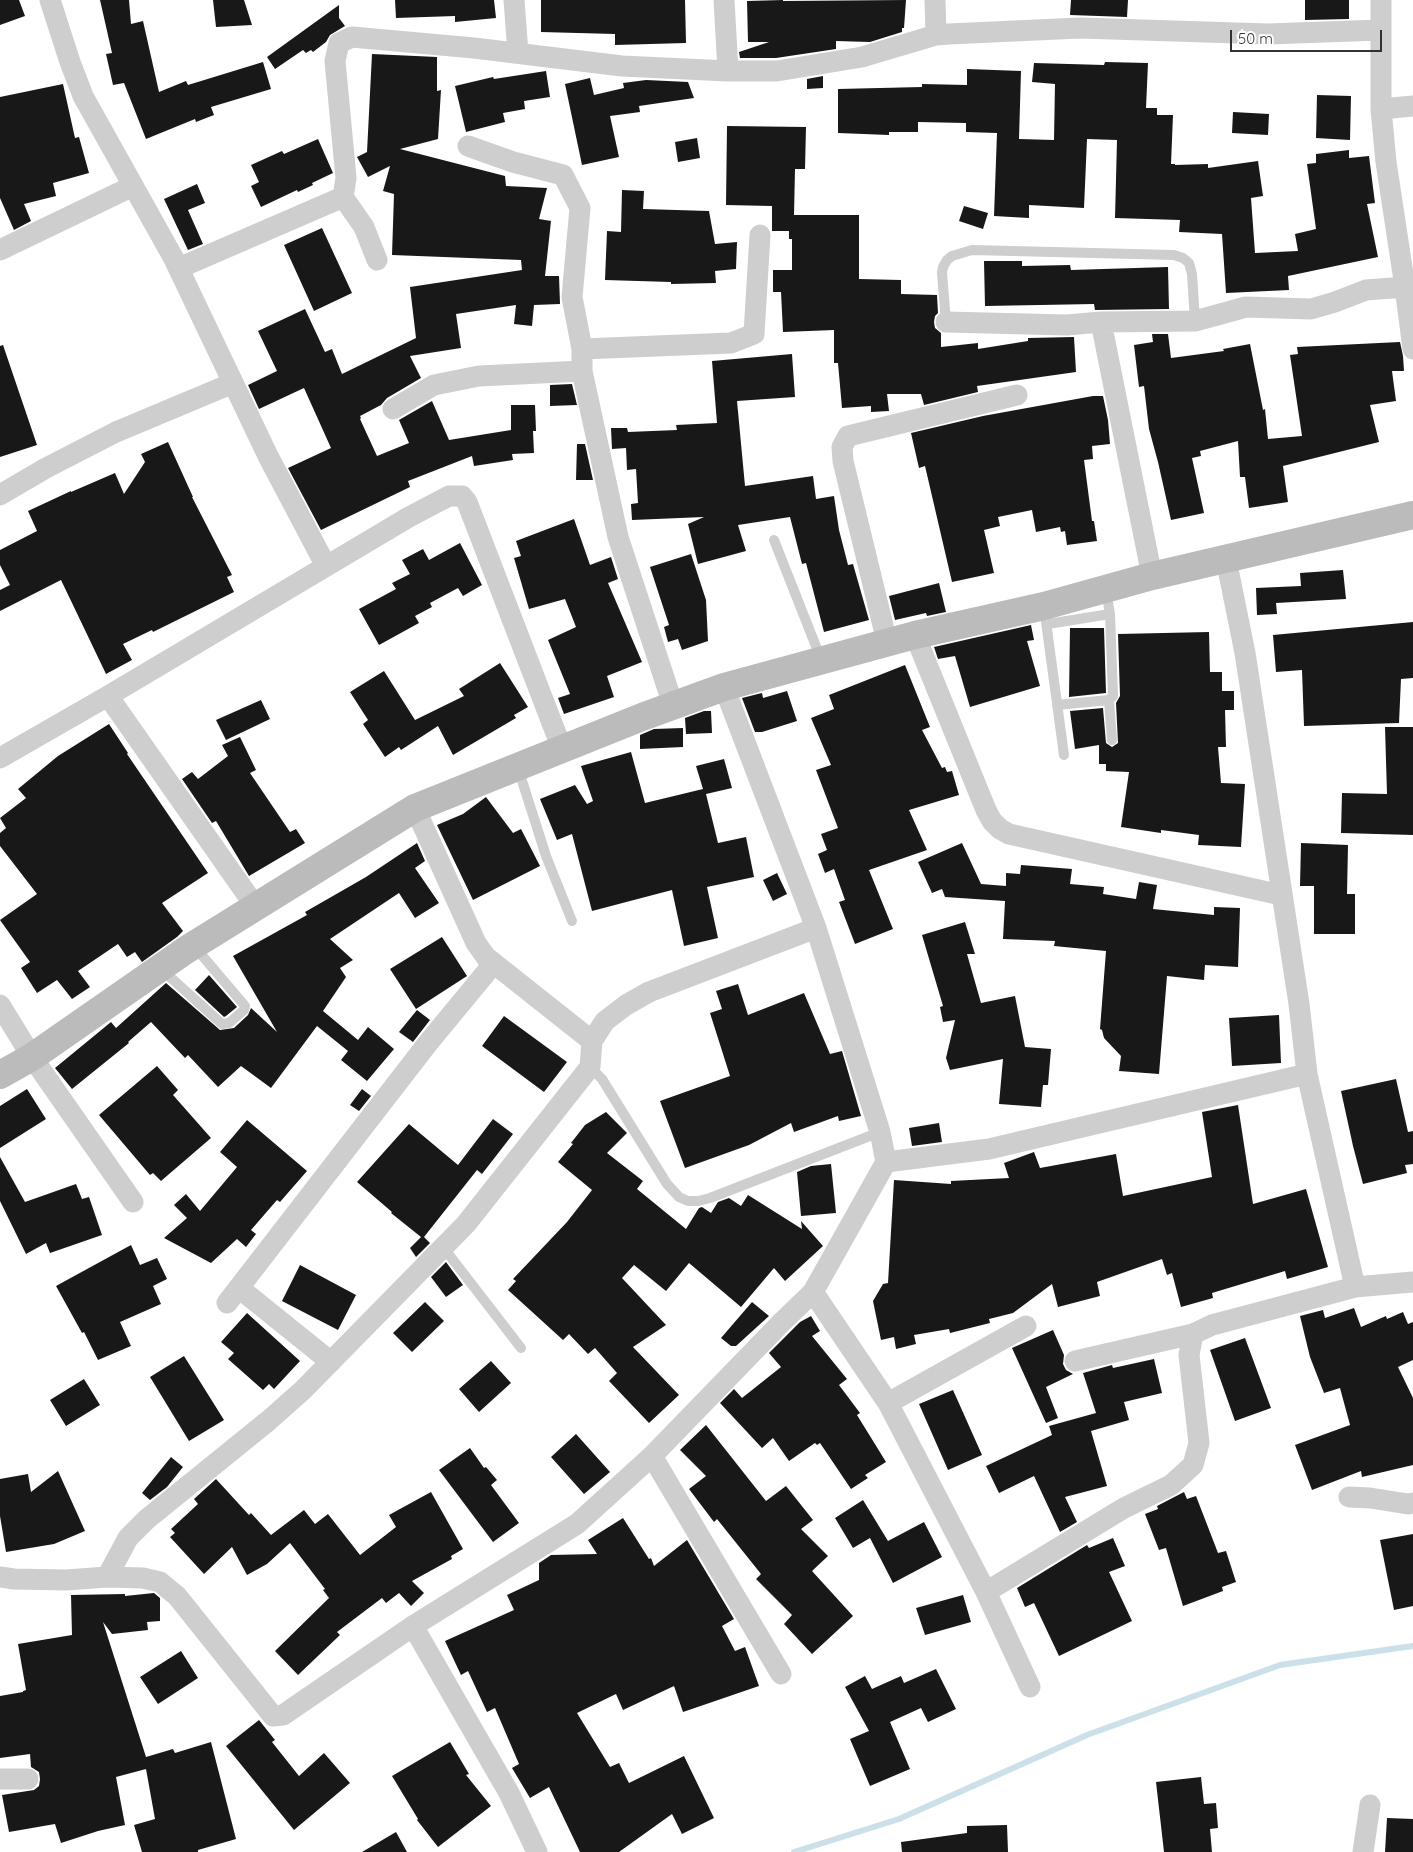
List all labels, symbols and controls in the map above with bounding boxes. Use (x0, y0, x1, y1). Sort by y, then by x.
scale bar (1233, 20, 1386, 52)
text: 50 m (1238, 29, 1273, 48)

